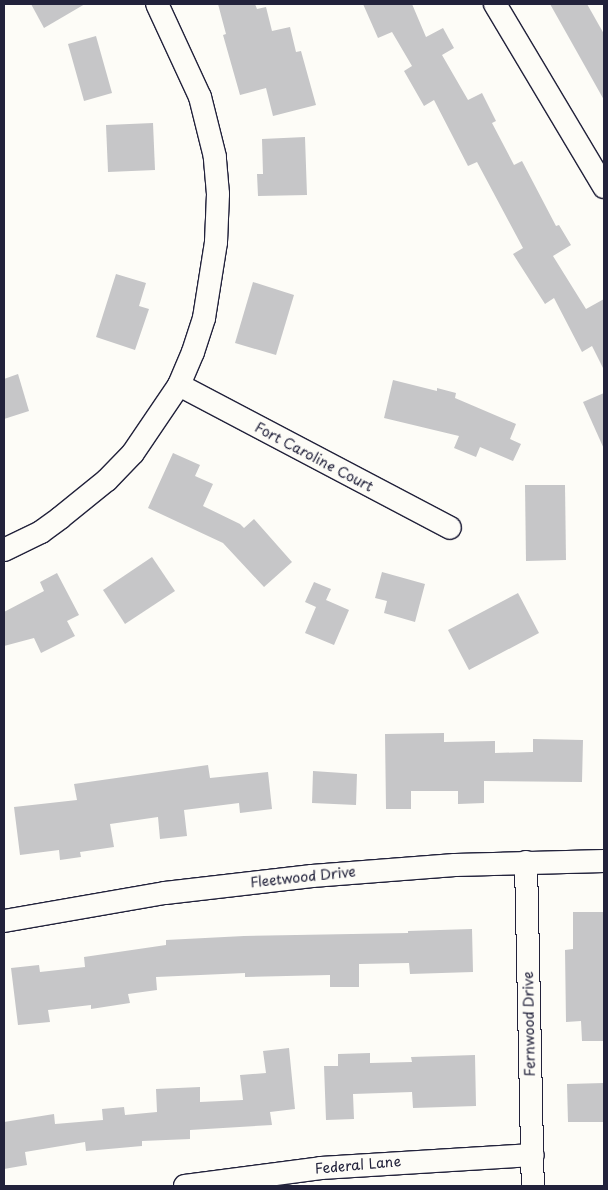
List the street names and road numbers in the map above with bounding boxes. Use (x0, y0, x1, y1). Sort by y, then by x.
street label: Fort Caroline Court (252, 419, 376, 495)
street label: Fleetwood Drive (249, 863, 357, 891)
street label: Fernwood Drive (520, 971, 538, 1077)
street label: Federal Lane (314, 1153, 402, 1177)

